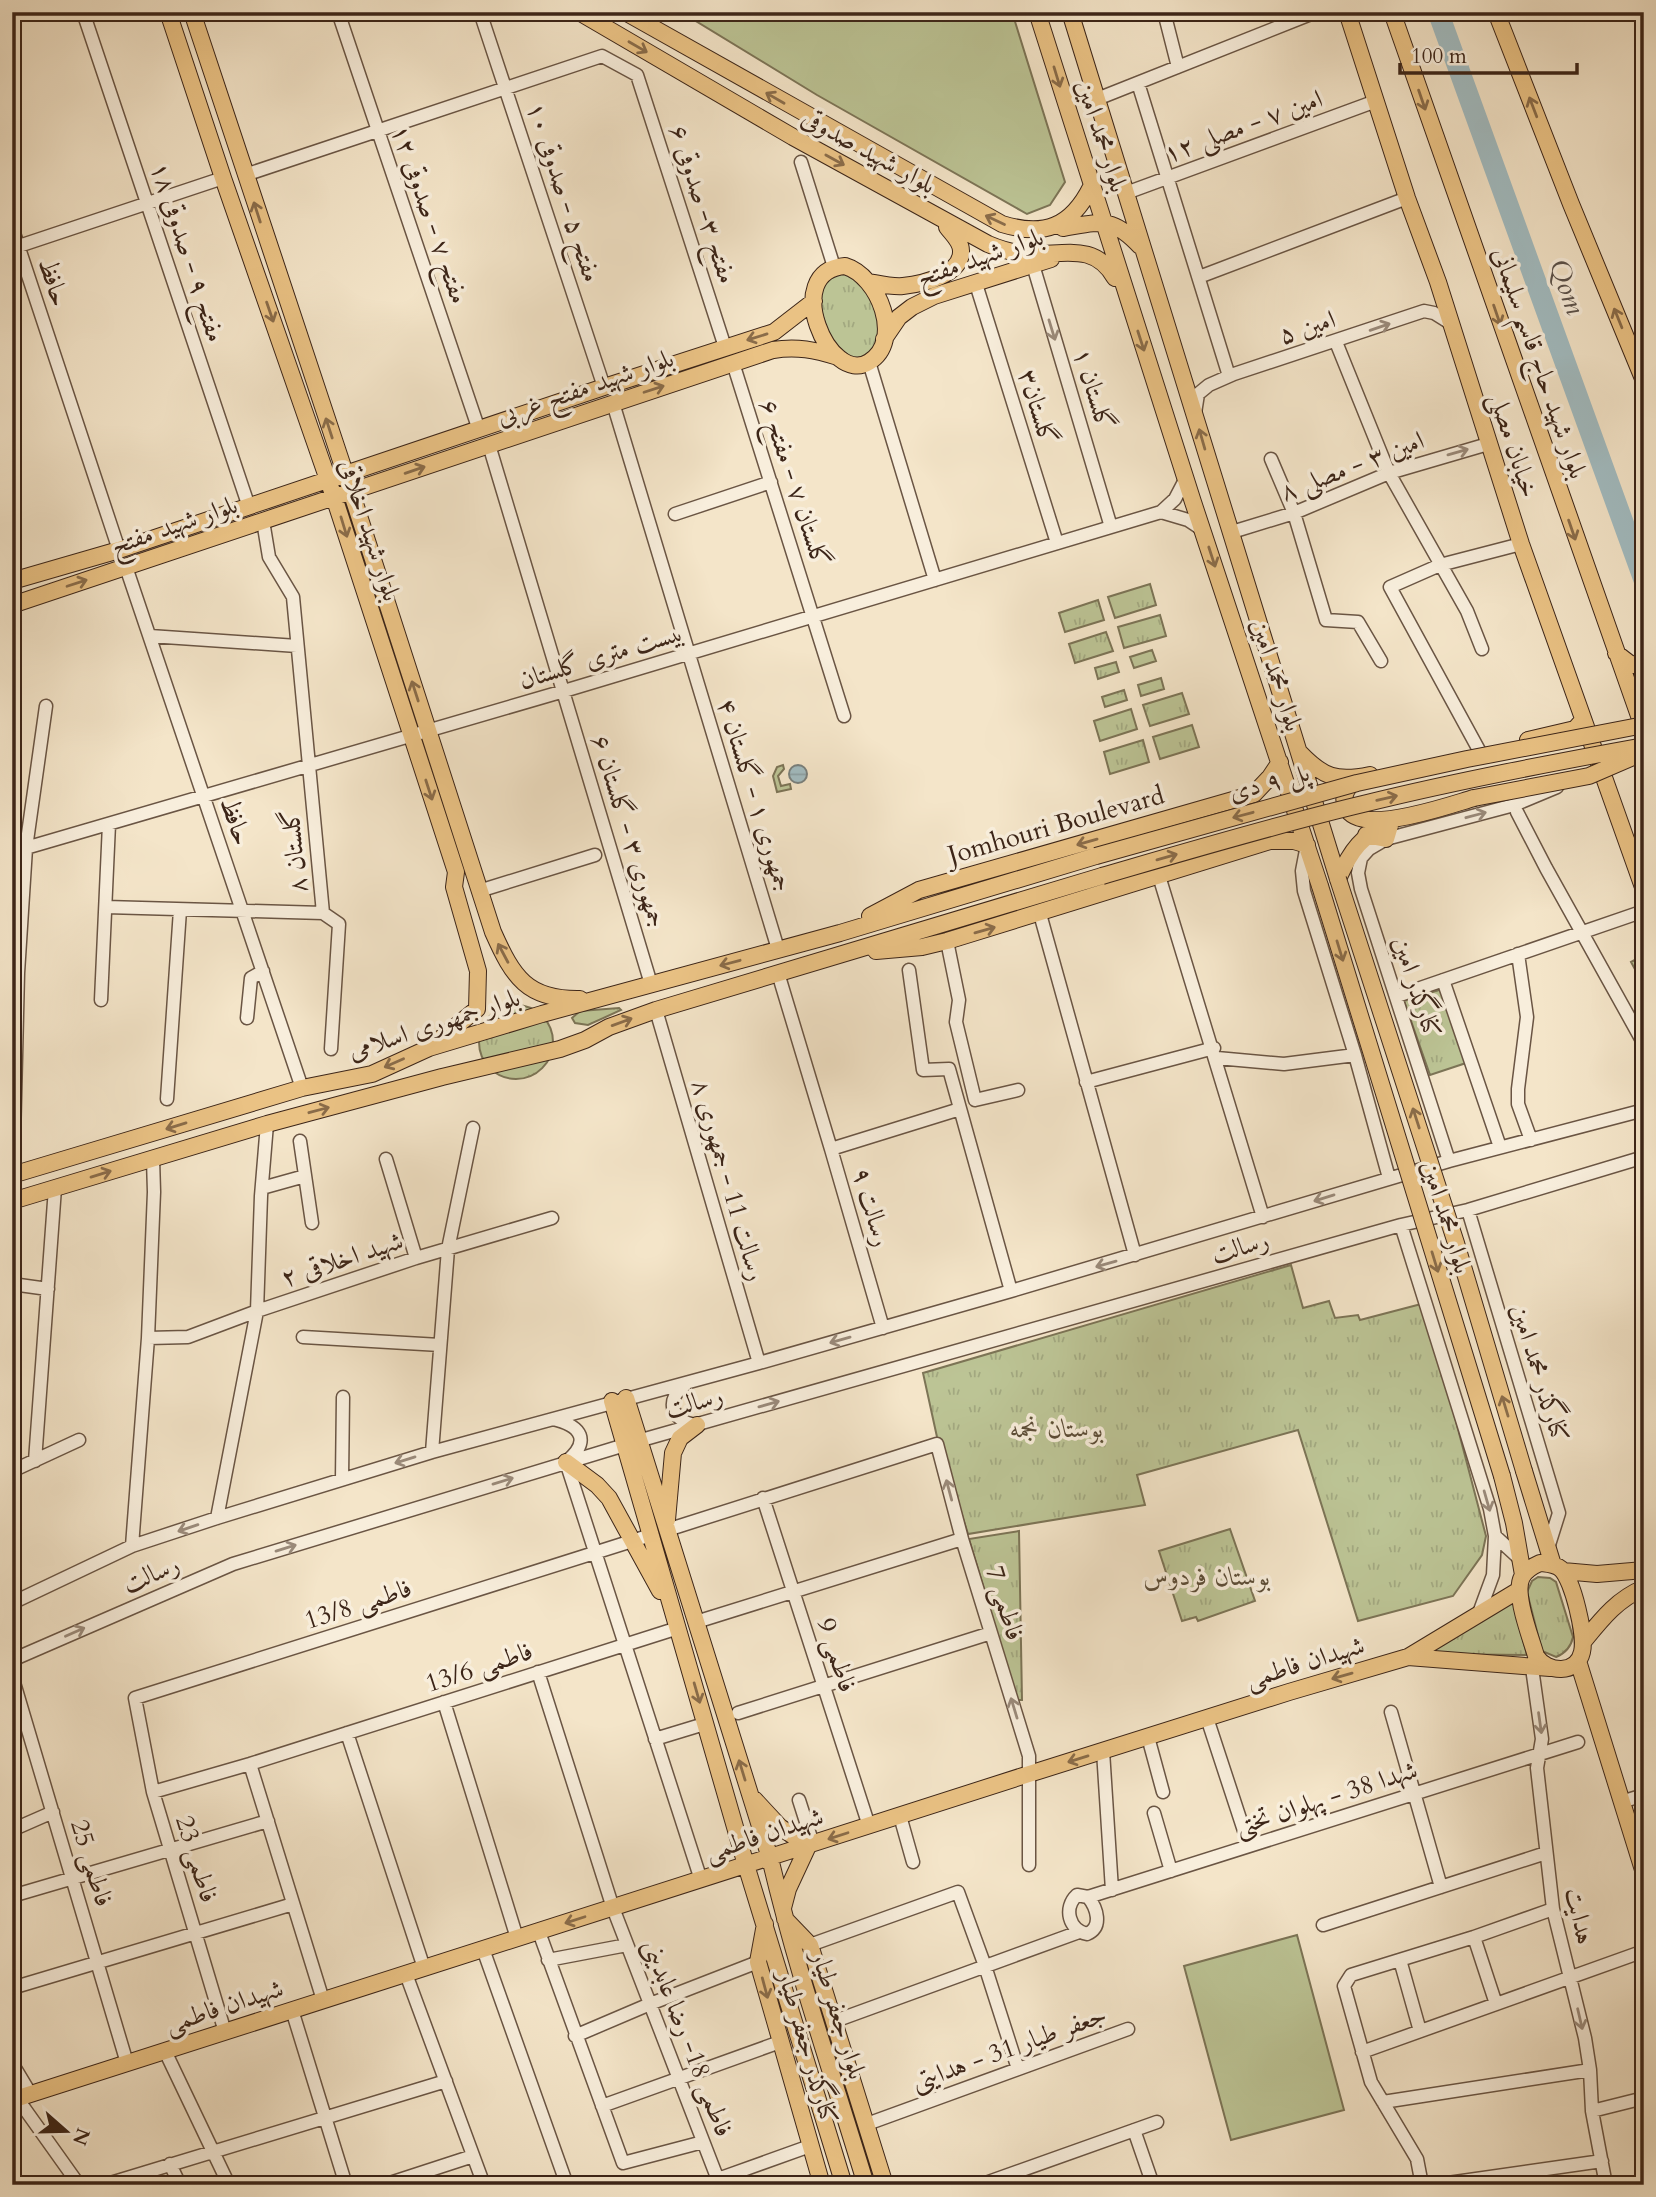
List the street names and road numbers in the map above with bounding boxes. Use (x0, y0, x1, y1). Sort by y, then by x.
street label: بلوار محمد امین (1067, 75, 1137, 197)
street label: امین ۷ - مصلی ۱۲ (1159, 81, 1328, 172)
street label: مفتح ۵ - صدوقی ۱۰ (513, 97, 610, 288)
street label: بلوار شهید صدوقی (796, 100, 942, 202)
street label: مفتح ۷ - صدوقی ۱۲ (377, 120, 477, 310)
street label: مفتح ۳- صدوقی ۶ (655, 120, 745, 290)
street label: مفتح ۹ - صدوقی ۱۸ (137, 157, 234, 348)
street label: بلوار شهید مفتح (912, 219, 1050, 301)
street label: بلوار شهید حاج قاسم سلیمانی (1476, 243, 1596, 486)
street label: حافظ (30, 253, 78, 311)
street label: امین ۵ (1274, 301, 1340, 353)
street label: بلوار شهید مفتح غربی (492, 340, 680, 439)
street label: گلستان ۱ (1065, 344, 1123, 434)
street label: گلستان۳ (1010, 365, 1066, 449)
street label: خیابان مصلی (1480, 388, 1547, 502)
street label: گلستان ۷ - مفتح ۶ (746, 394, 839, 574)
street label: امین ۳ - مصلی ۸ (1275, 422, 1429, 510)
street label: بلوار شهید اخلاقی (331, 455, 409, 605)
street label: بلوار شهید مفتح (106, 487, 244, 569)
street label: بیست متری گلستان (514, 614, 688, 698)
street label: بلوار محمد امین (1242, 614, 1312, 736)
street label: جمهوری ۱ - گلستان ۴ (709, 694, 801, 896)
street label: جمهوری ۳ - گلستان ۶ (583, 730, 675, 932)
street label: پل ۹ دی (1225, 754, 1315, 811)
street label: Jomhouri Boulevard (940, 777, 1168, 874)
street label: حافظ (211, 792, 261, 850)
street label: گلستان ۸ (272, 807, 316, 895)
street label: کنارگذر امین (1384, 932, 1451, 1042)
street label: بلوار جمهوری اسلامی (344, 980, 524, 1068)
street label: رسالت 11 - جمهوری ۸ (683, 1075, 775, 1285)
street label: بلوار محمد امین (1413, 1156, 1481, 1278)
street label: رسالت ۹ (844, 1163, 900, 1251)
street label: رسالت (1207, 1222, 1273, 1272)
street label: شهید اخلاقی ۲ (276, 1223, 408, 1295)
street label: کنارگذر محمد امین (1502, 1299, 1579, 1446)
street label: رسالت (661, 1378, 727, 1426)
street label: رسالت (117, 1546, 185, 1602)
street label: فاطمی 7 (977, 1562, 1033, 1644)
street label: فاطمی 13/8 (300, 1570, 416, 1638)
street label: فاطمی 9 (809, 1613, 865, 1697)
street label: شهیدان فاطمی (1241, 1627, 1369, 1697)
street label: فاطمی 13/6 (421, 1633, 537, 1701)
street label: شهدا 38 - پهلوان تختی (1230, 1752, 1422, 1845)
street label: شهیدان فاطمی (700, 1798, 828, 1870)
street label: فاطمی 23 (167, 1811, 227, 1907)
street label: فاطمی 25 (62, 1815, 122, 1911)
street label: هدایت (1557, 1884, 1603, 1948)
street label: فاطمی 18- رضا عابدینی (634, 1934, 742, 2142)
street label: بلوار جعفر طیار (802, 1944, 875, 2083)
street label: کنارگذر جعفر طیار (769, 1963, 848, 2128)
street label: شهیدان فاطمی (160, 1970, 288, 2042)
street label: جعفر طیار 31 - هدایتی (907, 1997, 1111, 2099)

